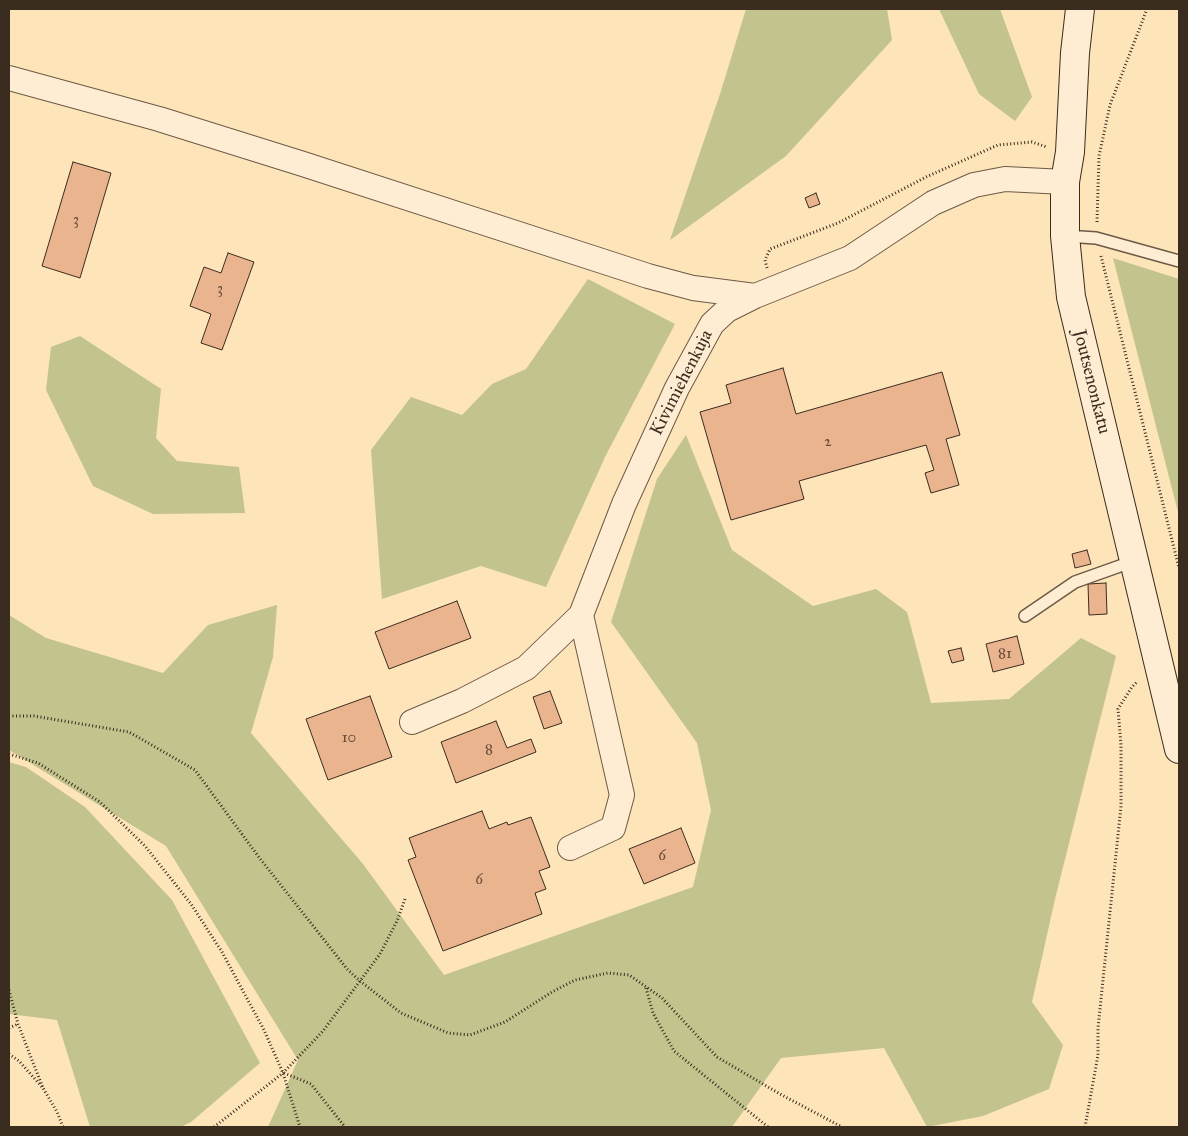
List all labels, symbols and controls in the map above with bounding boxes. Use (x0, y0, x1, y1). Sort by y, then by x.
house number: 3 (73, 211, 79, 229)
house number: 3 (217, 280, 223, 298)
street label: Kivimiehenkuja (646, 327, 718, 439)
street label: Joutsenonkatu (1068, 328, 1114, 436)
house number: 2 (824, 433, 832, 451)
house number: 81 (998, 645, 1012, 663)
house number: 10 (342, 729, 356, 747)
house number: 8 (485, 741, 493, 759)
house number: 6 (658, 847, 666, 865)
house number: 6 (475, 871, 483, 889)

